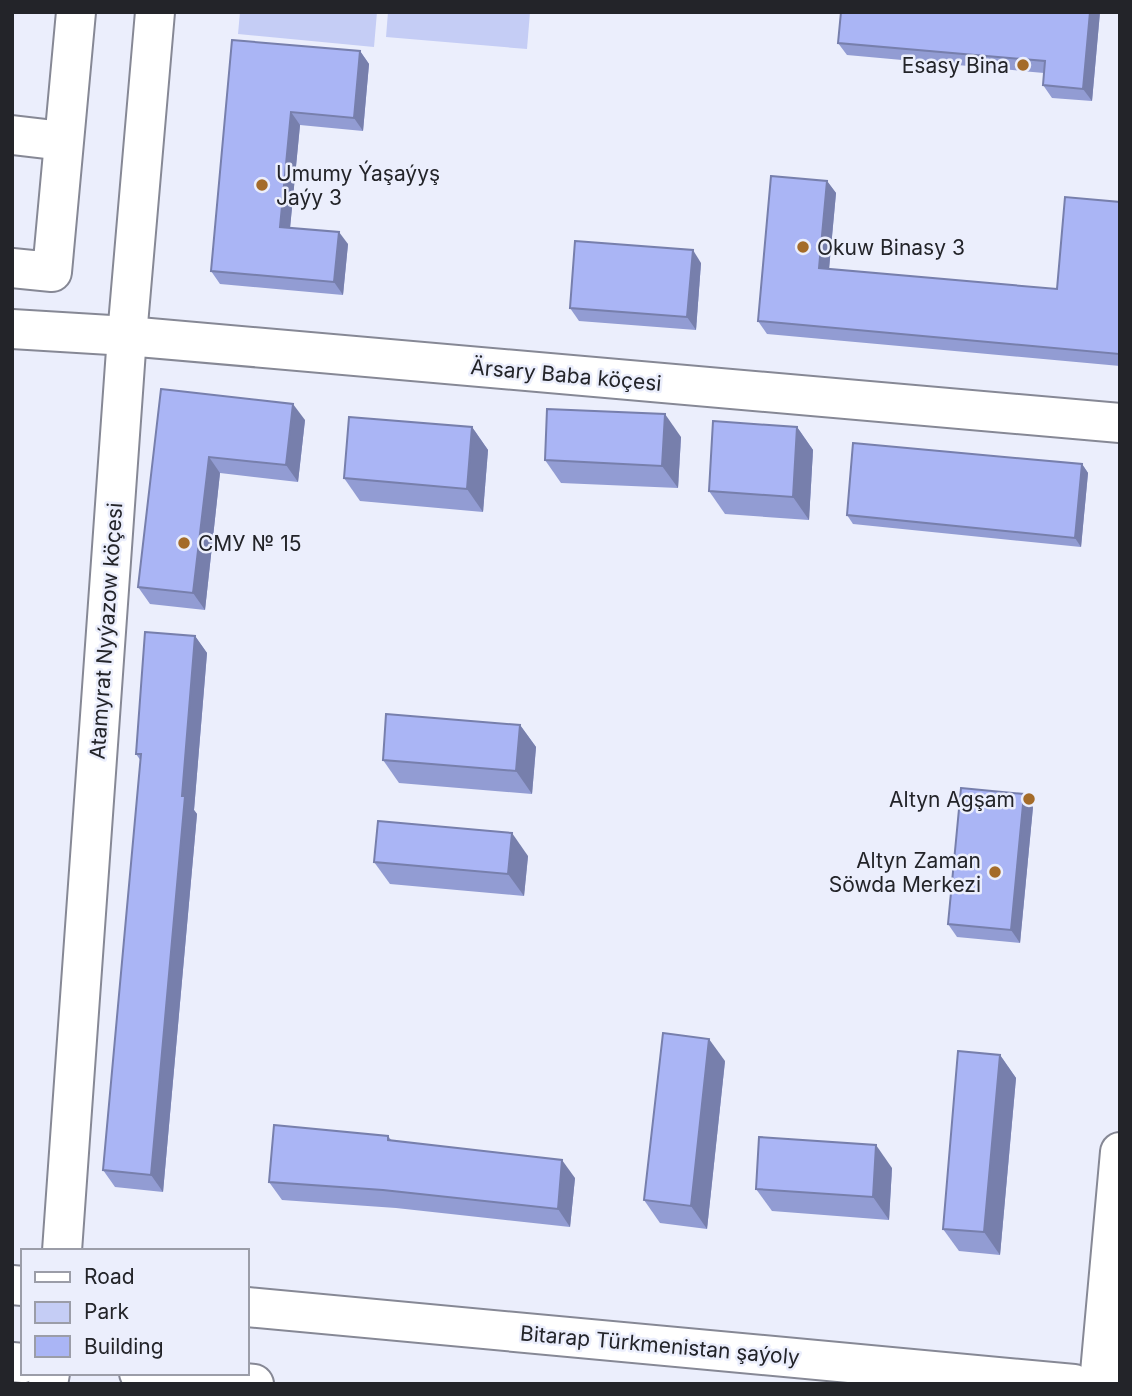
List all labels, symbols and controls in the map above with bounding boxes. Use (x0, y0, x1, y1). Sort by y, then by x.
place label: Esasy Bina (902, 53, 1009, 78)
marker: Esasy Bina (1015, 57, 1031, 73)
place label: Umumy Ýaşaýyş Jaýy 3 (276, 160, 440, 210)
marker: Umumy Ýaşaýyş Jaýy 3 (254, 177, 270, 193)
place label: Okuw Binasy 3 (817, 235, 965, 260)
marker: Okuw Binasy 3 (795, 239, 811, 255)
street label: Ärsary Baba köçesi (469, 353, 663, 396)
street label: Atamyrat Nyýazow köçesi (85, 502, 127, 760)
place label: СМУ № 15 (198, 531, 302, 556)
marker: СМУ № 15 (176, 535, 192, 551)
place label: Altyn Agşam (889, 787, 1015, 812)
marker: Altyn Agşam (1021, 791, 1037, 807)
place label: Altyn Zaman Söwda Merkezi (829, 848, 981, 897)
marker: Altyn Zaman Söwda Merkezi (987, 864, 1003, 880)
legend (21, 1249, 248, 1375)
text: Road (84, 1264, 135, 1289)
text: Park (84, 1299, 129, 1324)
street label: Bitarap Türkmenistan şaýoly (519, 1320, 801, 1370)
text: Building (84, 1334, 164, 1359)

